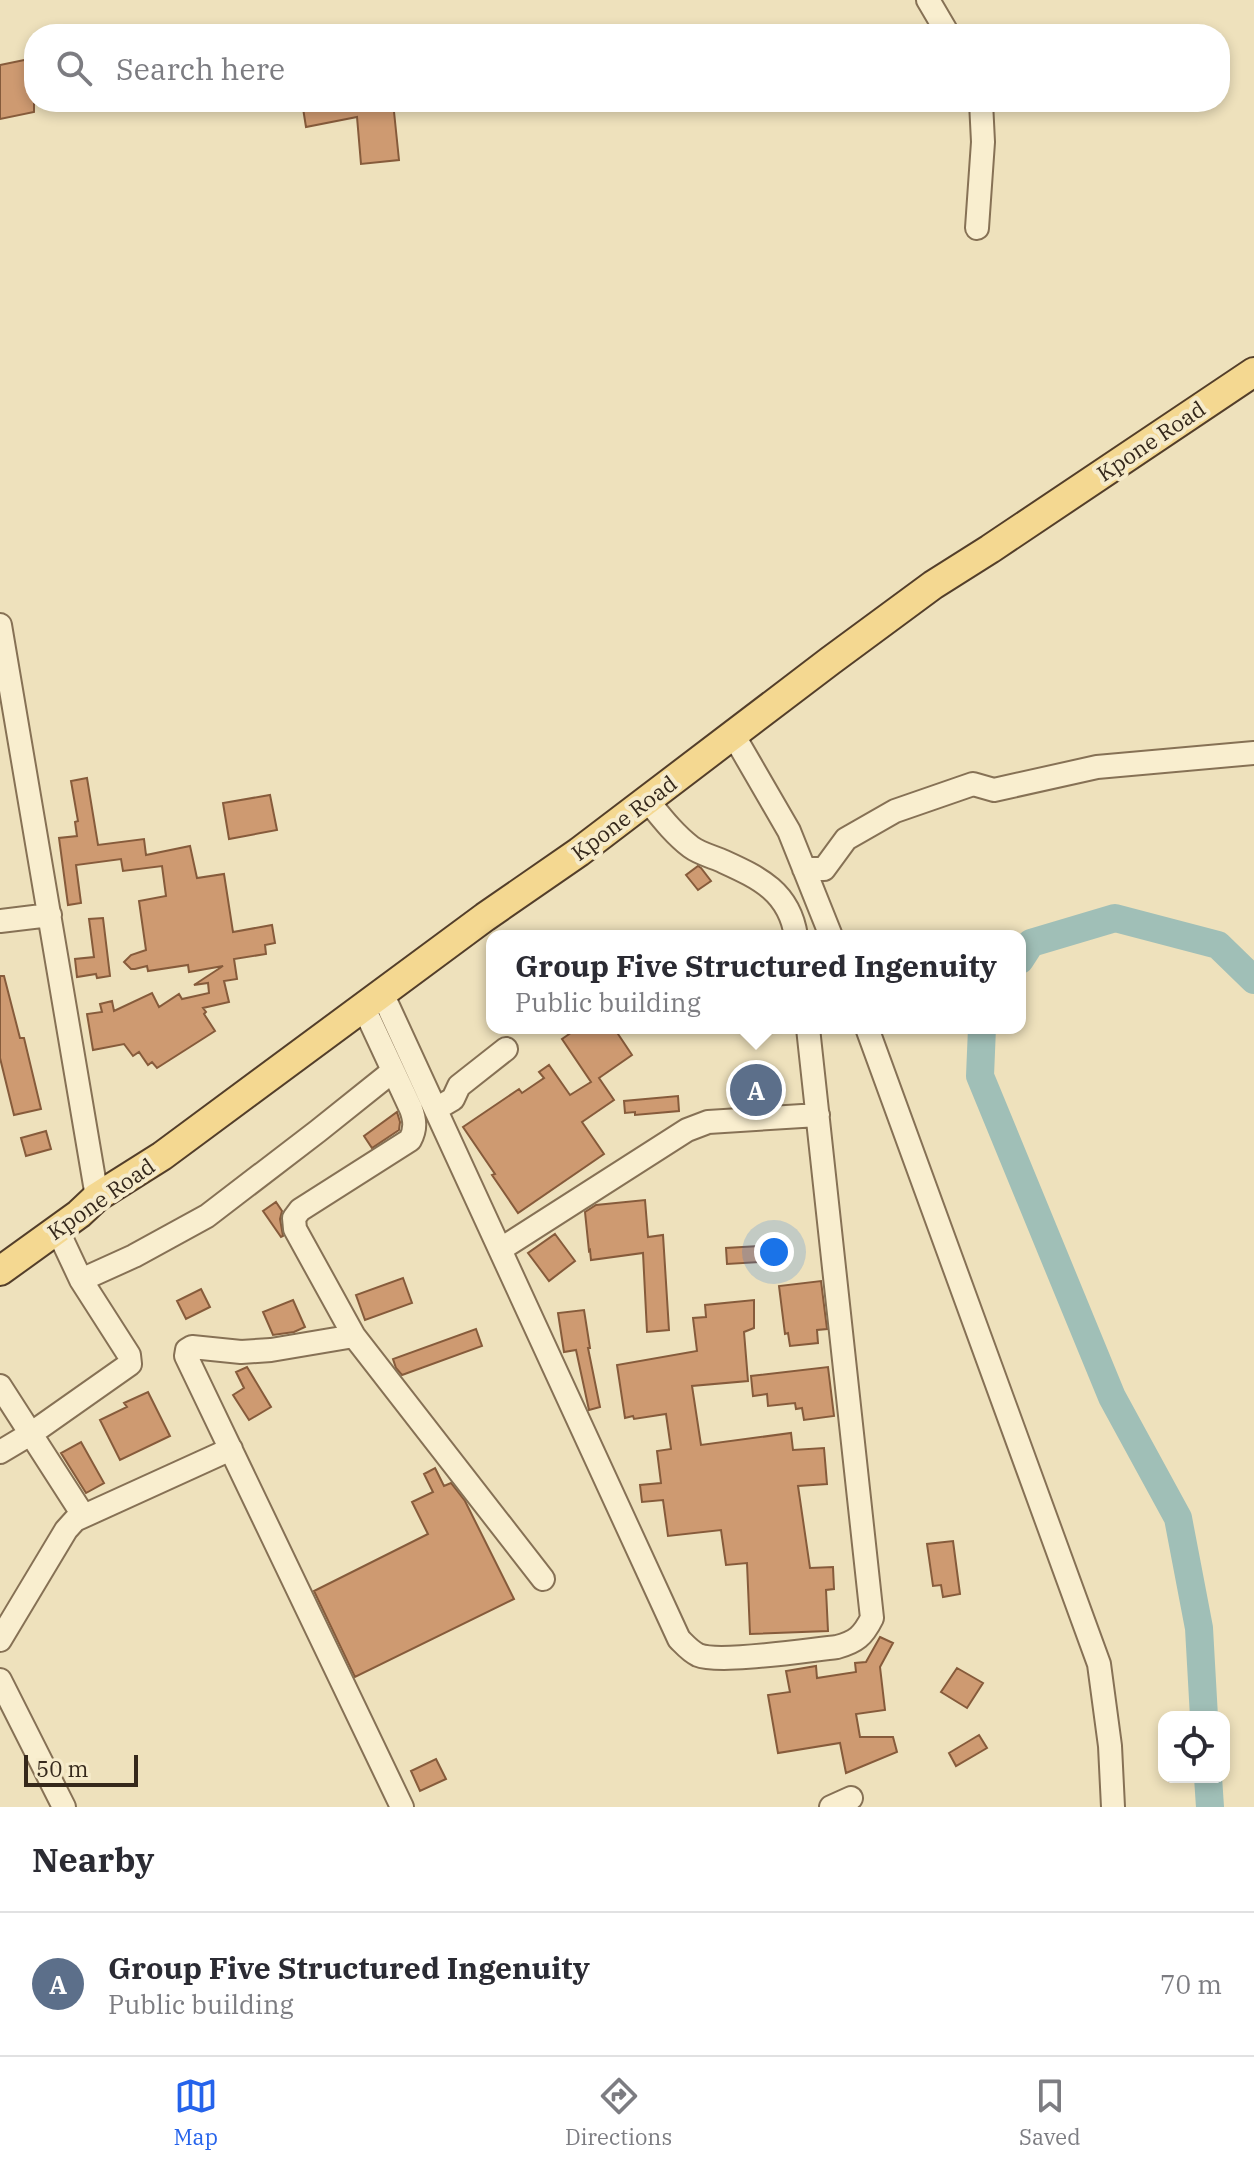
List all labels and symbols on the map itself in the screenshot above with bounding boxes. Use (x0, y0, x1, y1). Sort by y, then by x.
street label: Kpone Road (1091, 394, 1211, 488)
street label: Kpone Road (565, 768, 682, 867)
pin: A (730, 1060, 782, 1120)
street label: Kpone Road (41, 1151, 160, 1246)
your location (754, 1232, 794, 1272)
scale bar (24, 1751, 138, 1787)

